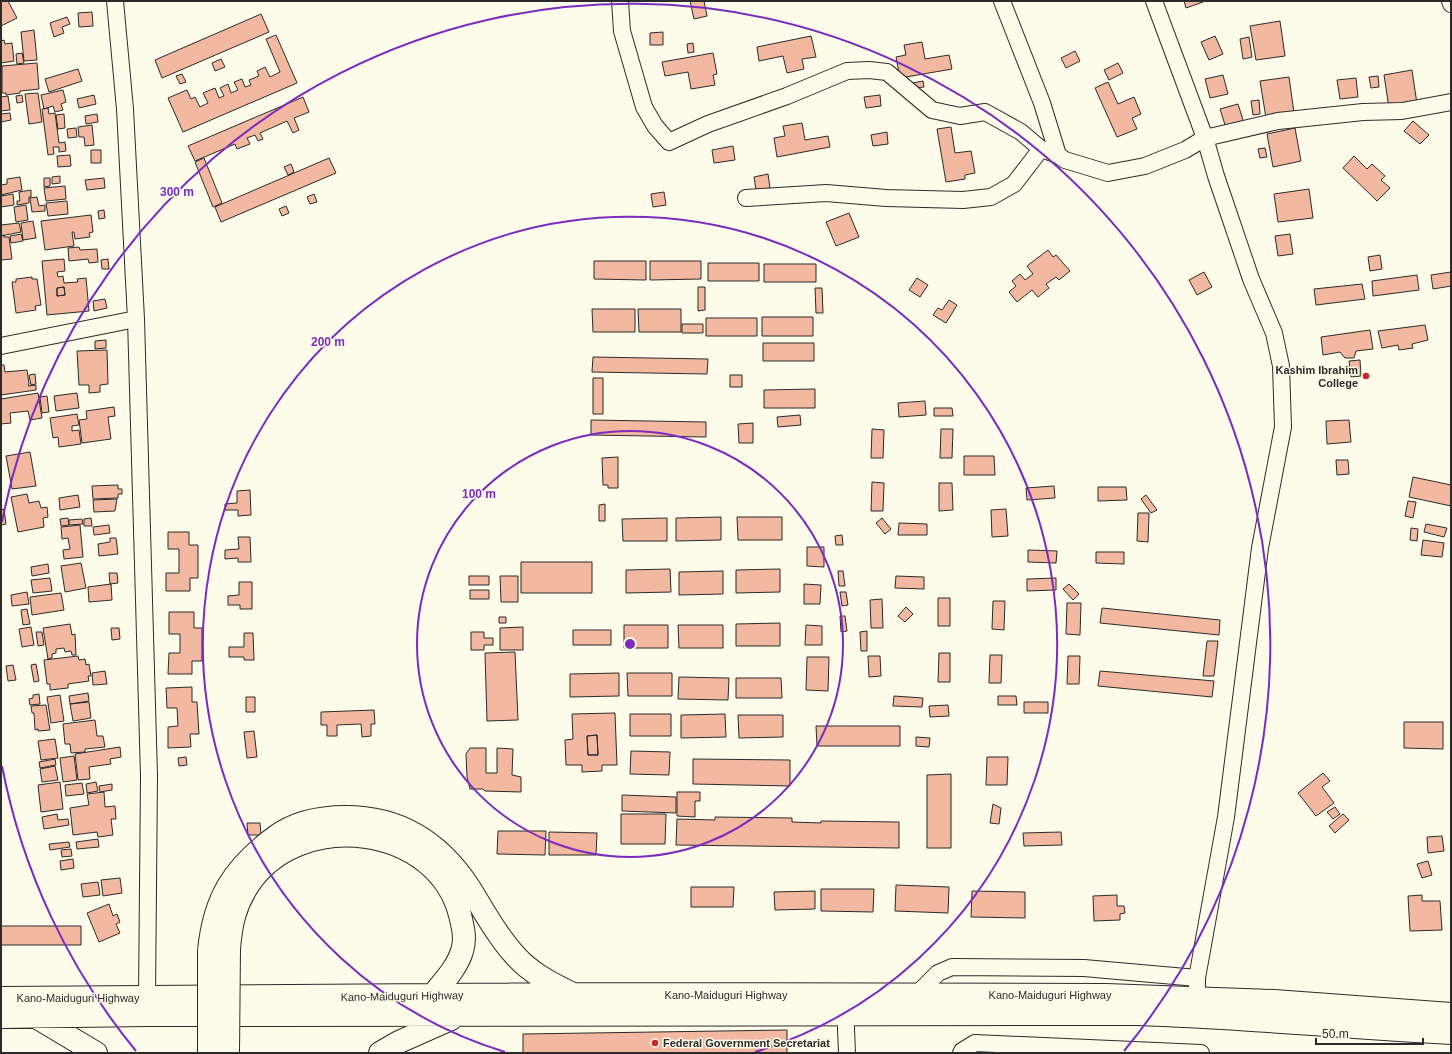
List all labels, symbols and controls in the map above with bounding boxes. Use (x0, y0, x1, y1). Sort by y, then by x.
text: 300 m (160, 185, 194, 199)
text: 200 m (311, 335, 345, 349)
place label: Kashim Ibrahim College (1275, 364, 1358, 389)
marker: Kashim Ibrahim College (1361, 371, 1371, 381)
text: 100 m (462, 487, 496, 501)
centre of rings (623, 637, 637, 651)
street label: Kano-Maiduguri Highway (340, 989, 464, 1003)
street label: Kano-Maiduguri Highway (665, 989, 788, 1001)
street label: Kano-Maiduguri Highway (989, 989, 1112, 1001)
street label: Kano-Maiduguri Highway (17, 992, 140, 1004)
scale bar (1316, 1020, 1423, 1046)
text: 50 m (1322, 1027, 1349, 1041)
place label: Federal Government Secretariat (663, 1037, 830, 1049)
marker: Federal Government Secretariat (650, 1038, 660, 1048)

